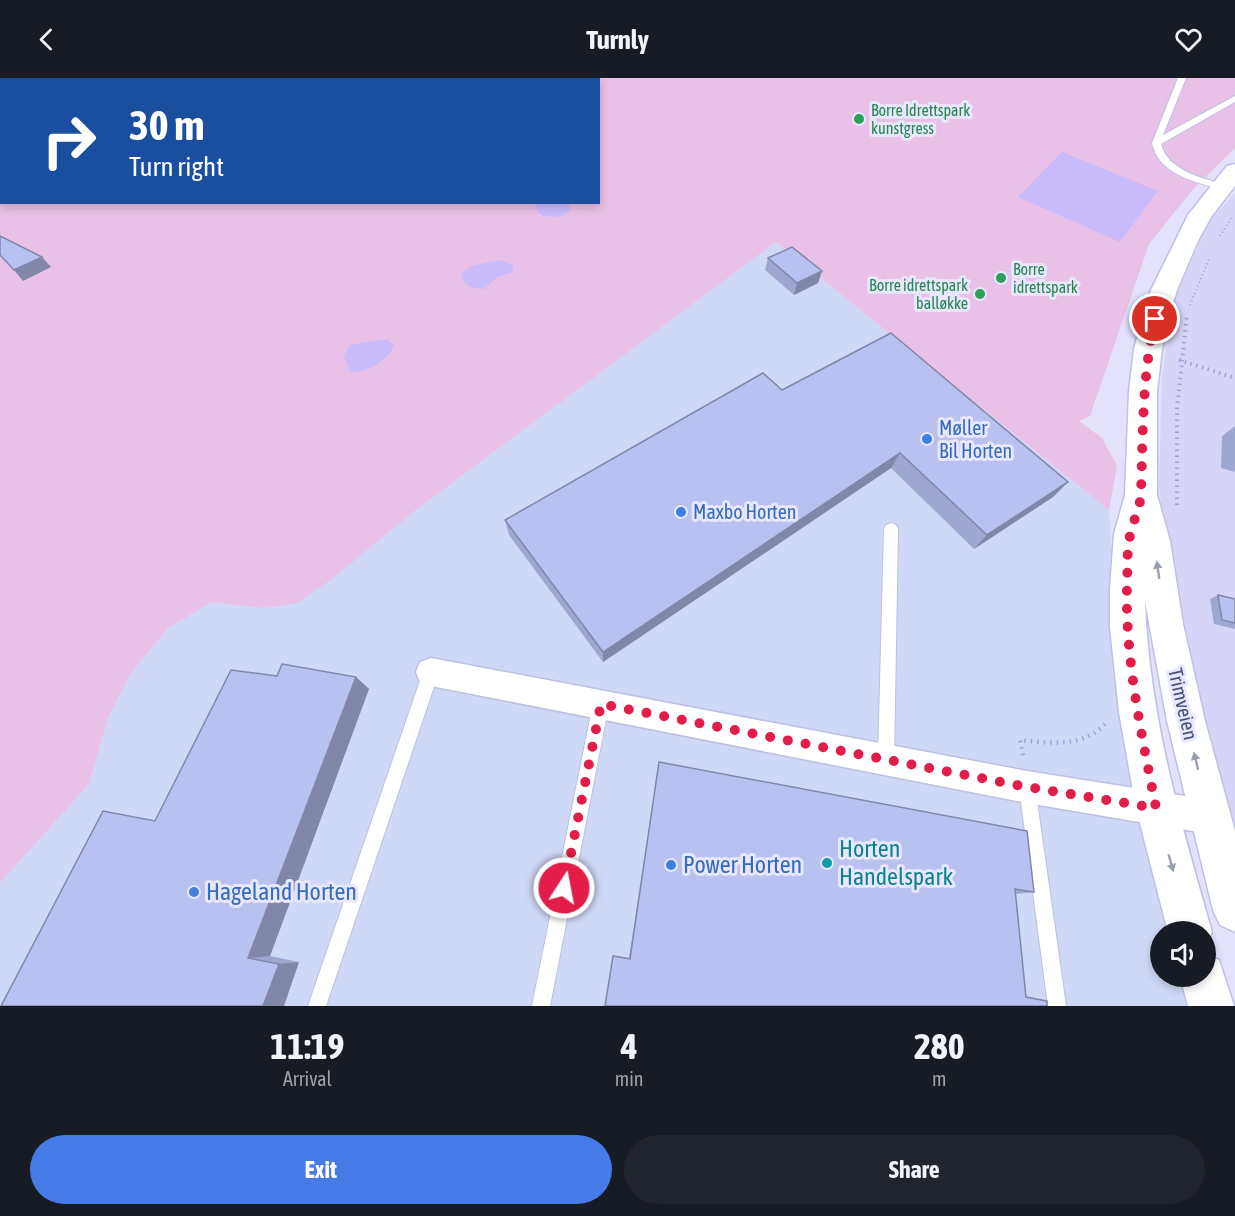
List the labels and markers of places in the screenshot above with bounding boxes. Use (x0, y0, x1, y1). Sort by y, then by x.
place label: Borre Idrettspark kunstgress (871, 101, 970, 138)
marker: Borre Idrettspark kunstgress (852, 112, 866, 126)
place label: Borre idrettspark (1013, 260, 1078, 297)
marker: Borre idrettspark (994, 271, 1008, 285)
place label: Borre idrettspark balløkke (869, 276, 968, 312)
marker: Borre idrettspark balløkke (973, 287, 987, 301)
pin (1129, 293, 1180, 344)
place label: Møller Bil Horten (939, 416, 1012, 462)
marker: Møller Bil Horten (920, 432, 934, 446)
place label: Maxbo Horten (693, 500, 796, 523)
marker: Maxbo Horten (674, 505, 688, 519)
place label: Horten Handelspark (839, 835, 953, 890)
place label: Power Horten (683, 851, 802, 878)
marker: Horten Handelspark (820, 856, 834, 870)
marker: Power Horten (664, 858, 678, 872)
place label: Hageland Horten (206, 878, 357, 905)
marker: Hageland Horten (187, 885, 201, 899)

